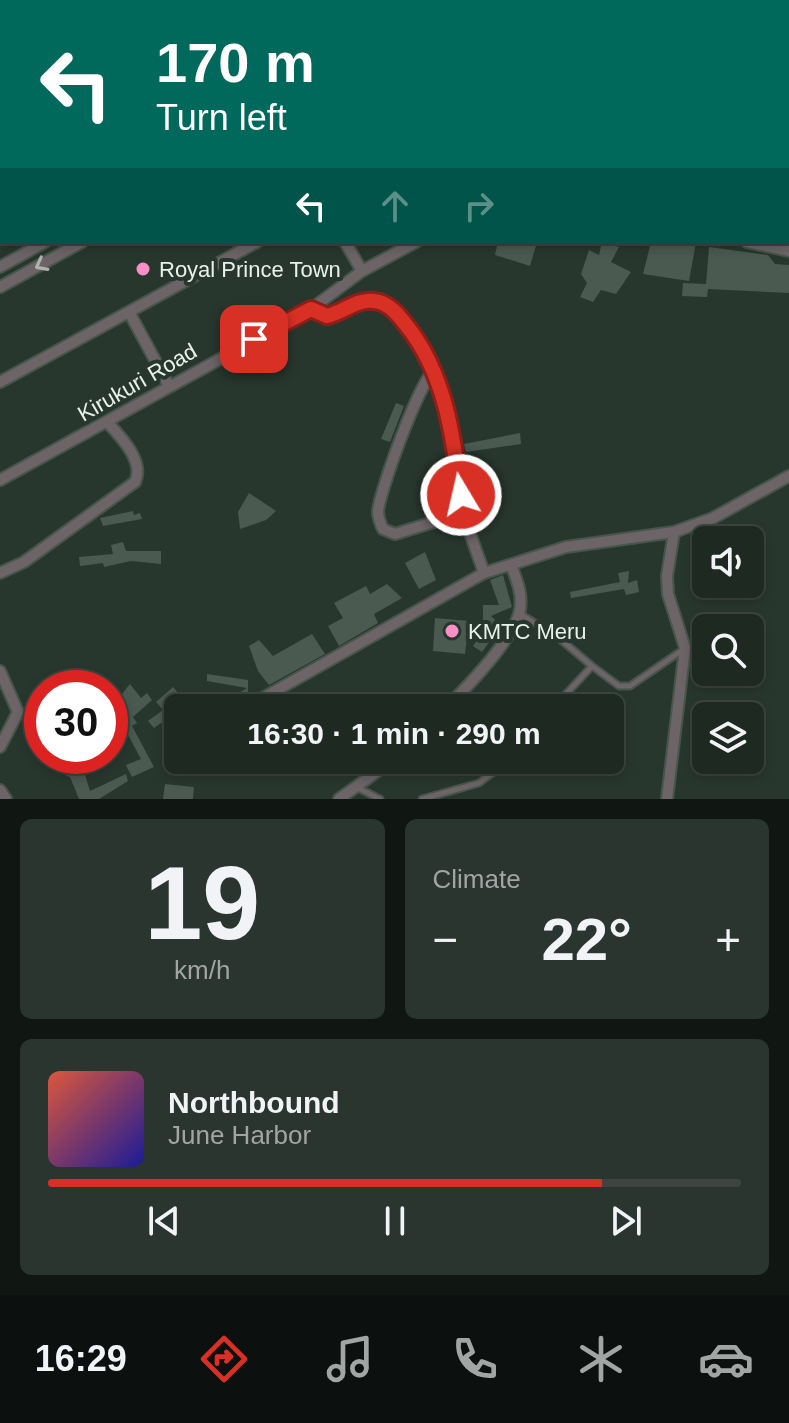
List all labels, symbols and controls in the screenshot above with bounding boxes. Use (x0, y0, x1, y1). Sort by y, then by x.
text: 170 m (156, 31, 315, 94)
icon: left (24, 32, 128, 136)
text: Turn left (156, 97, 287, 138)
icon: left (289, 184, 333, 228)
icon: ahead (373, 184, 417, 228)
icon: right (457, 184, 501, 228)
one-way arrow (36, 255, 50, 271)
place label: Royal Prince Town (159, 257, 341, 282)
marker: Royal Prince Town (134, 260, 152, 278)
pin (220, 305, 288, 373)
icon: arrive (232, 317, 276, 361)
street label: Kirukuri Road (73, 338, 201, 427)
position arrow (419, 453, 503, 537)
map controls (692, 526, 764, 774)
button: sound (692, 526, 764, 598)
button: search (692, 614, 764, 686)
place label: KMTC Meru (468, 619, 587, 644)
marker: KMTC Meru (443, 622, 461, 640)
speed limit sign: 30 (24, 670, 128, 774)
button: layers (692, 702, 764, 774)
text: 16:30 · 1 min · 290 m (247, 717, 541, 750)
text: 19 (144, 845, 260, 961)
text: Climate (433, 864, 521, 894)
text: 22° (541, 906, 632, 973)
text: − (433, 915, 458, 964)
text: + (715, 915, 741, 964)
text: km/h (174, 955, 230, 985)
text: Northbound (168, 1086, 340, 1119)
text: June Harbor (168, 1120, 311, 1150)
icon: previous (142, 1199, 186, 1243)
icon: pause (373, 1199, 417, 1243)
icon: next (604, 1199, 648, 1243)
icon: directions (196, 1331, 252, 1387)
icon: music (322, 1331, 378, 1387)
icon: phone (447, 1331, 503, 1387)
icon: climate (573, 1331, 629, 1387)
icon: car (698, 1331, 754, 1387)
text: 16:29 (35, 1338, 127, 1379)

